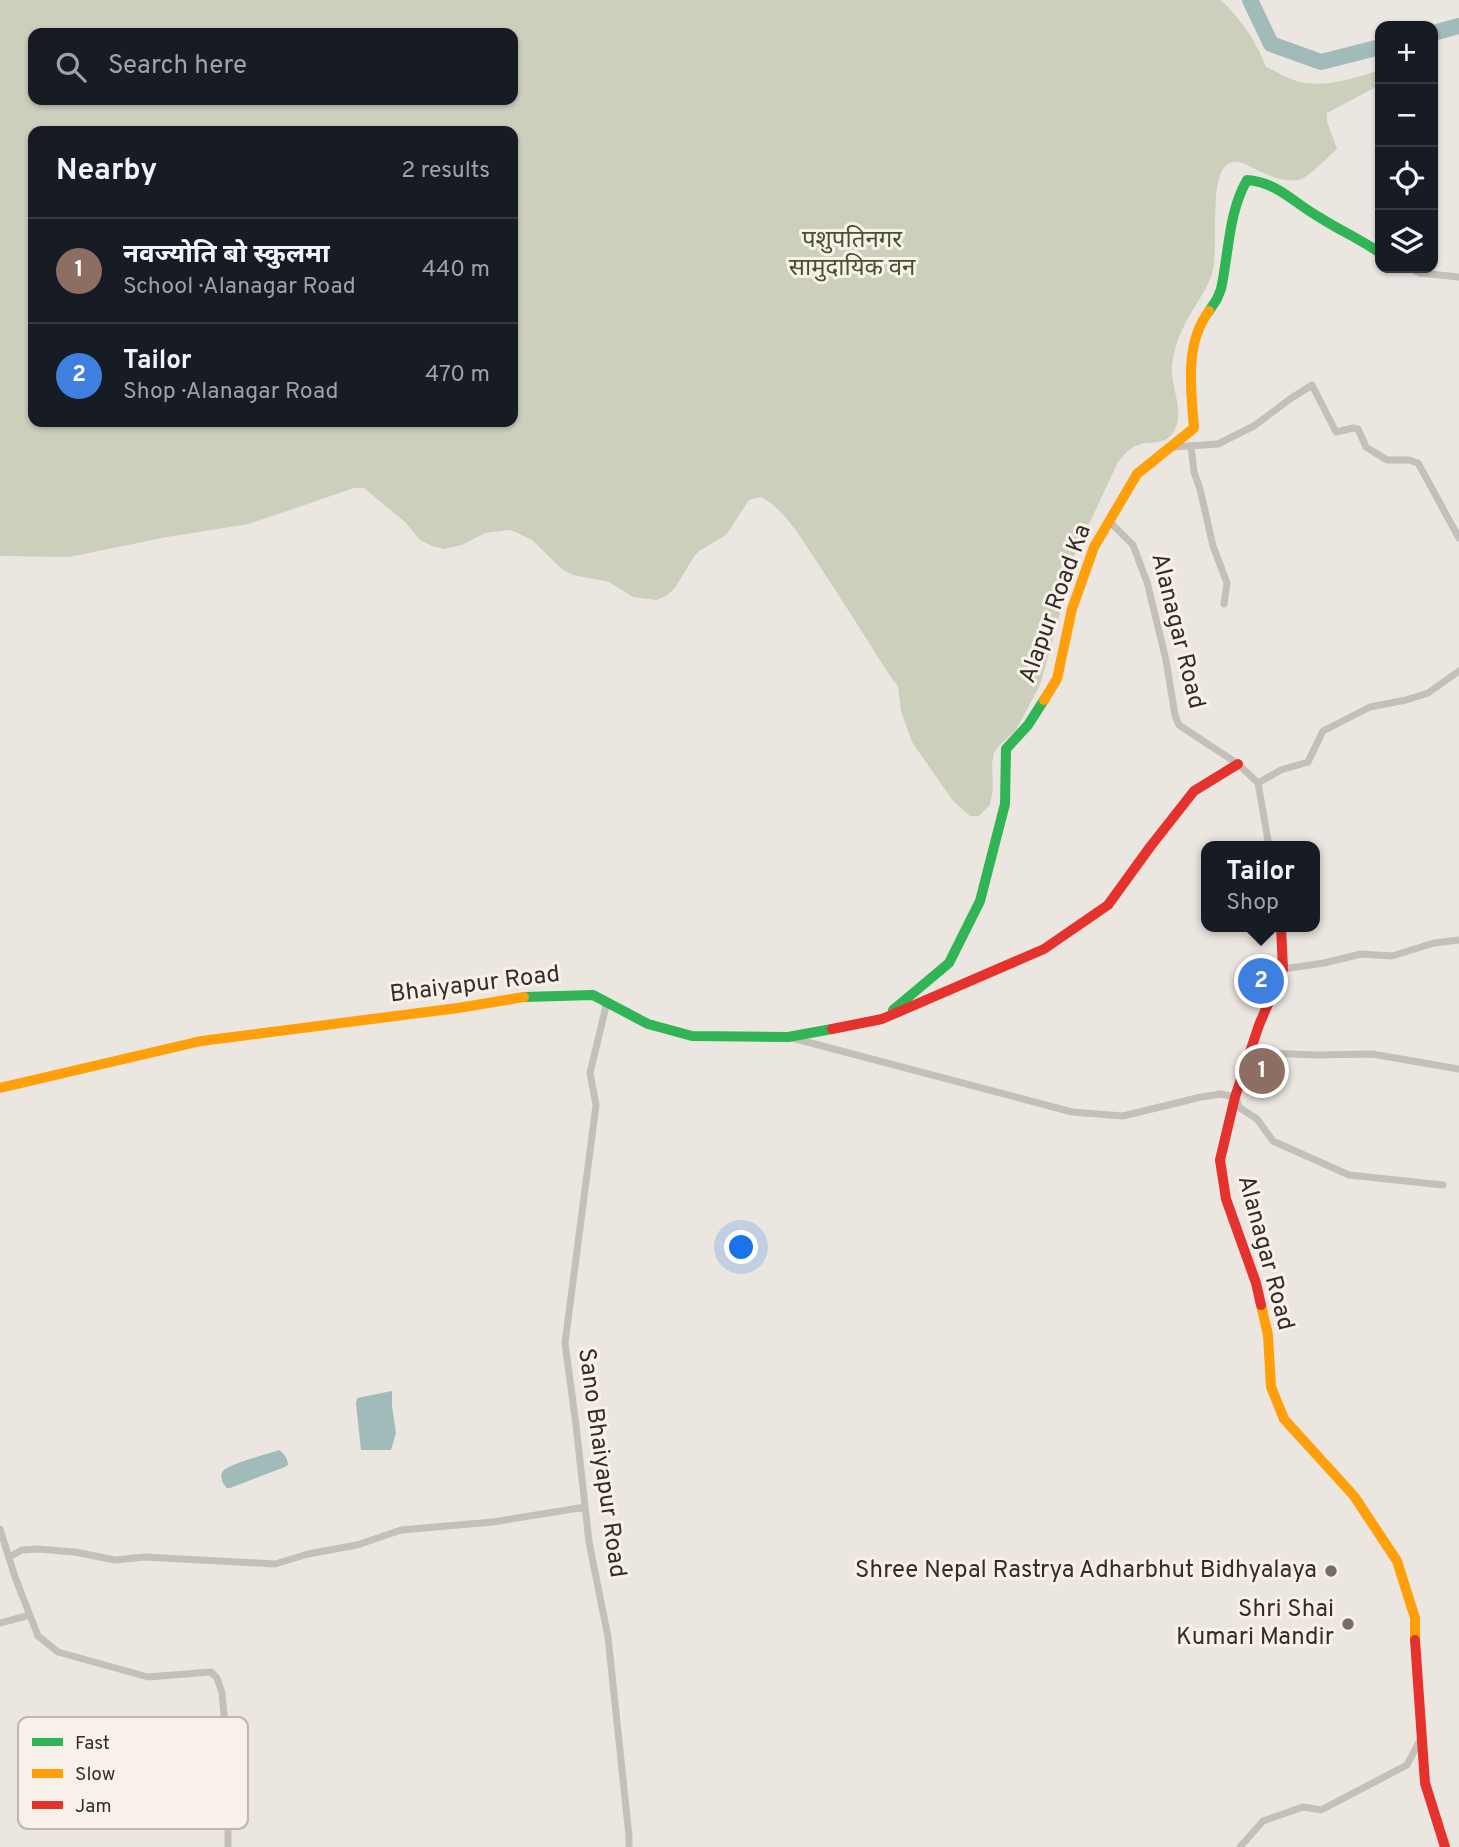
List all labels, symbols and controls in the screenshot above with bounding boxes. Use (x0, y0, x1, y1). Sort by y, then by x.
map controls (1375, 21, 1438, 273)
button: + (1375, 21, 1438, 84)
search box (28, 28, 518, 105)
icon: search (52, 48, 90, 86)
text: Search here (108, 50, 247, 83)
button: − (1375, 84, 1438, 147)
button: locate (1375, 147, 1438, 210)
text: Nearby (56, 153, 157, 190)
text: 2 results (401, 157, 490, 186)
button: layers (1375, 210, 1438, 273)
park label: पशुपतिनगर सामुदायिक वन (789, 225, 916, 284)
text: नवज्याेति बाे स्कुलमा (123, 239, 330, 272)
text: 1 (74, 256, 84, 285)
text: 440 m (422, 256, 490, 285)
text: School · Alanagar Road (123, 273, 356, 302)
text: Tailor (123, 345, 192, 378)
text: 2 (72, 361, 86, 390)
text: 470 m (425, 361, 490, 390)
text: Shop · Alanagar Road (123, 378, 338, 407)
street label: Alapur Road Ka (1013, 520, 1099, 688)
street label: Alanagar Road (1143, 550, 1211, 712)
popup (1201, 841, 1320, 932)
text: Tailor (1226, 856, 1295, 889)
text: Shop (1226, 889, 1279, 918)
pin: 2 (1238, 955, 1284, 1007)
street label: Bhaiyapur Road (388, 960, 562, 1010)
pin: 1 (1239, 1045, 1285, 1097)
street label: Alanagar Road (1230, 1172, 1300, 1334)
your location (724, 1230, 758, 1264)
street label: Sano Bhaiyapur Road (570, 1346, 632, 1580)
place label: Shree Nepal Rastrya Adharbhut Bidhyalaya (855, 1556, 1317, 1586)
marker: Shree Nepal Rastrya Adharbhut Bidhyalaya (1323, 1563, 1339, 1579)
place label: Shri Shai Kumari Mandir (1176, 1595, 1334, 1653)
marker: Shri Shai Kumari Mandir (1340, 1616, 1356, 1632)
legend (18, 1717, 248, 1829)
text: Fast (75, 1732, 110, 1756)
text: Slow (75, 1763, 115, 1787)
text: Jam (75, 1795, 112, 1819)

